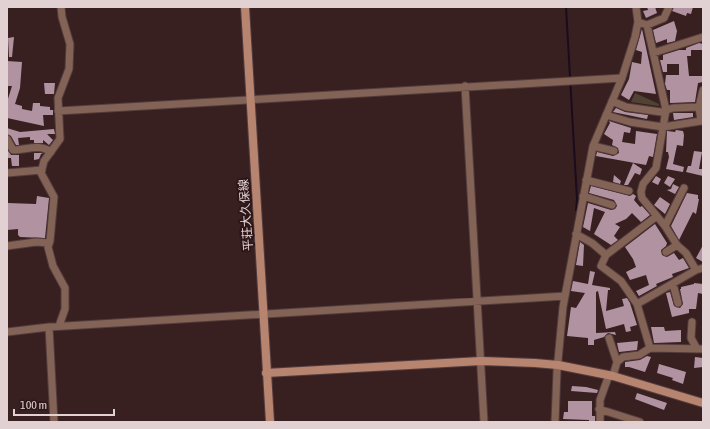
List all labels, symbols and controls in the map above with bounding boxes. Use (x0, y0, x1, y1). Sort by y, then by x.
street label: 平荘大久保線 (237, 179, 255, 251)
scale bar (14, 391, 114, 417)
text: 100 m (20, 398, 47, 412)

